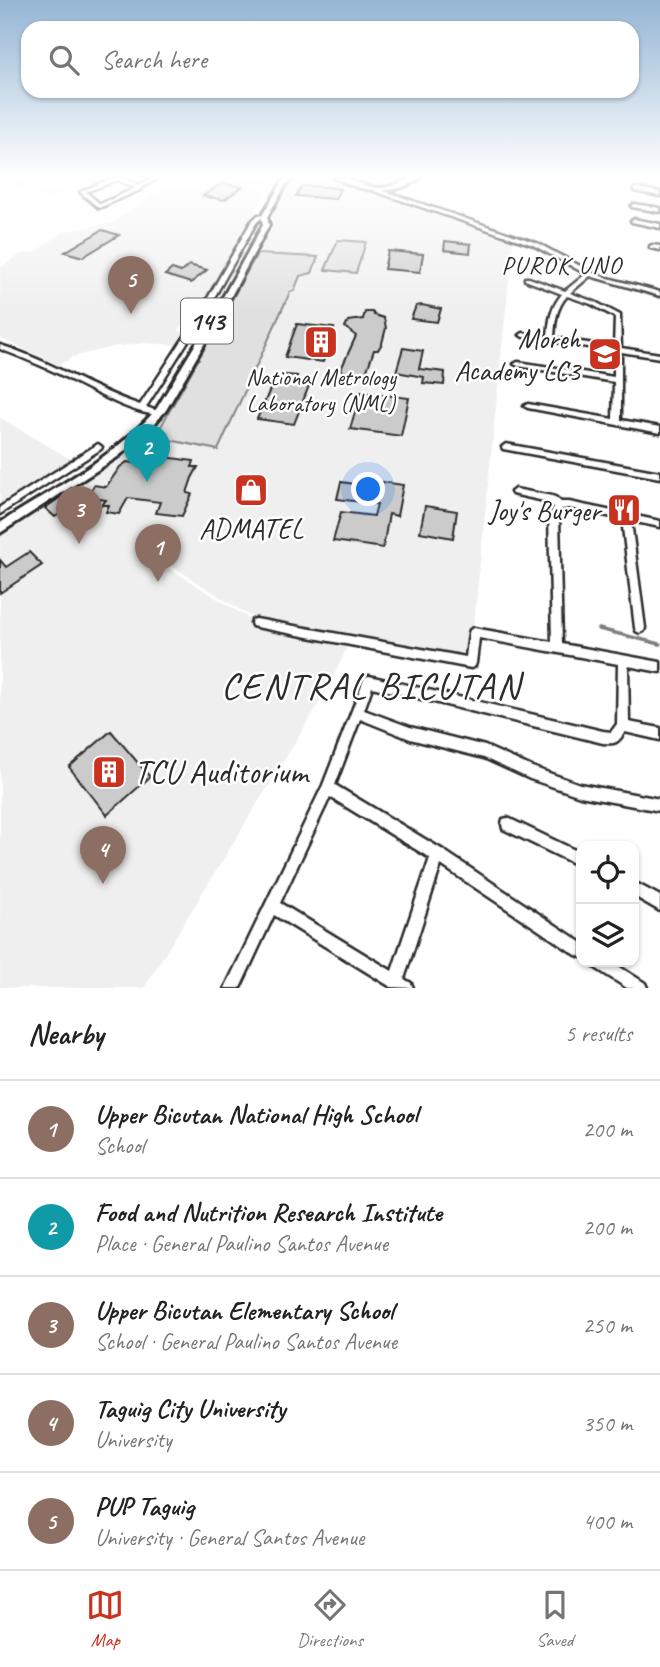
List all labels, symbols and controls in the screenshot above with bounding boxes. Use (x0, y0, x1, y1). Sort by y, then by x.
search box (21, 21, 639, 98)
icon: search (45, 41, 83, 79)
text: Search here (101, 43, 207, 76)
district label: PUROK UNO (501, 250, 624, 280)
pin: 5 (108, 256, 154, 314)
road number: 143 (181, 298, 233, 344)
place label: Moreh Academy LC3 (454, 321, 582, 388)
building icon: National Metrology Laboratory (NML) (302, 323, 340, 361)
school or university icon: Moreh Academy LC3 (586, 335, 624, 373)
place label: National Metrology Laboratory (NML) (246, 363, 398, 418)
pin: 2 (124, 424, 170, 482)
shop icon: ADMATEL (232, 471, 270, 509)
your location (351, 472, 385, 506)
pin: 3 (56, 486, 102, 544)
restaurant icon: Joy's Burger (605, 491, 643, 529)
place label: Joy's Burger (487, 493, 603, 528)
place label: ADMATEL (199, 511, 304, 546)
pin: 1 (135, 524, 181, 582)
district label: CENTRAL BICUTAN (221, 662, 524, 709)
place label: TCU Auditorium (134, 751, 310, 793)
building icon: TCU Auditorium (90, 753, 128, 791)
pin: 4 (80, 826, 126, 884)
map controls (576, 841, 639, 967)
button: locate (576, 841, 639, 904)
button: layers (576, 904, 639, 967)
text: Nearby (28, 1015, 104, 1053)
text: 5 results (565, 1019, 632, 1048)
text: Upper Bicutan National High School (95, 1098, 418, 1131)
text: 1 (46, 1115, 56, 1144)
text: 200 m (583, 1115, 632, 1144)
text: School (95, 1131, 144, 1160)
text: Food and Nutrition Research Institute (95, 1196, 442, 1229)
text: 2 (46, 1213, 56, 1242)
text: 200 m (583, 1213, 632, 1242)
text: Place · General Paulino Santos Avenue (95, 1229, 388, 1258)
text: Upper Bicutan Elementary School (95, 1294, 394, 1327)
text: 3 (46, 1311, 56, 1340)
text: 250 m (583, 1311, 632, 1340)
text: School · General Paulino Santos Avenue (95, 1327, 397, 1356)
text: Taguig City University (95, 1392, 285, 1425)
text: 4 (46, 1409, 56, 1438)
text: 350 m (583, 1409, 632, 1438)
text: University (95, 1425, 172, 1454)
text: PUP Taguig (95, 1490, 194, 1523)
text: 5 (46, 1507, 56, 1536)
text: 400 m (583, 1507, 632, 1536)
text: University · General Santos Avenue (95, 1523, 364, 1552)
tab: Map (86, 1586, 124, 1652)
tab: Directions (297, 1586, 363, 1652)
tab: Saved (536, 1586, 574, 1652)

